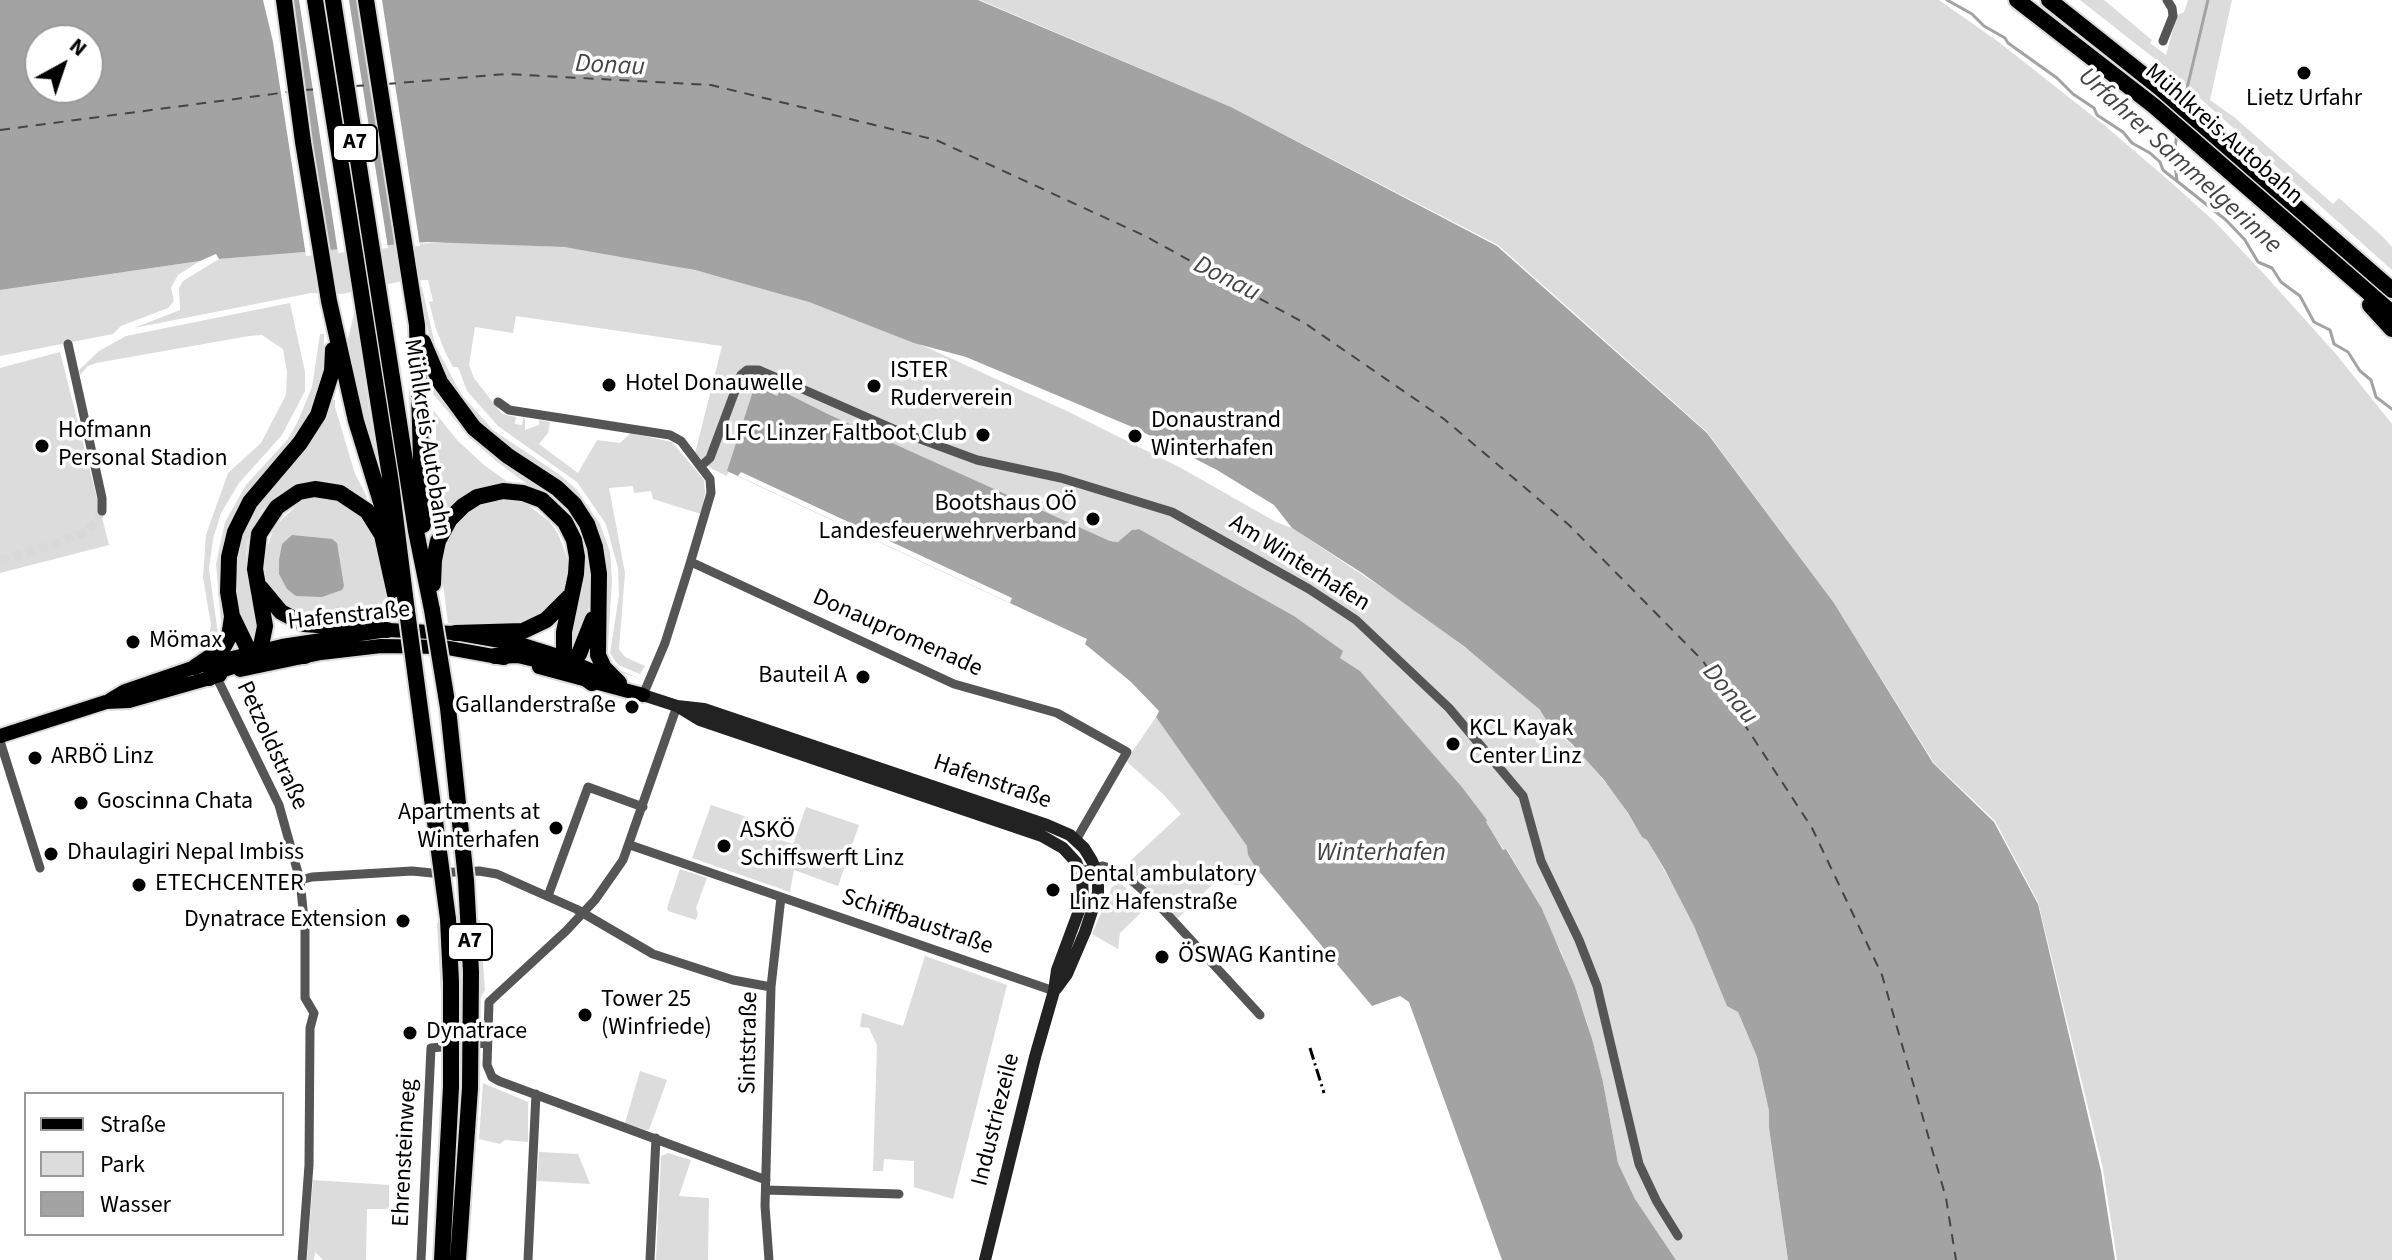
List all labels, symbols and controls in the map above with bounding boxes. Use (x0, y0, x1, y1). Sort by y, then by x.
north arrow (24, 24, 104, 104)
text: N (62, 30, 94, 64)
water label: Donau (574, 50, 646, 84)
street label: Mühlkreis Autobahn (2138, 58, 2308, 212)
water label: Urfahrer Sammelgerinne (2071, 62, 2287, 262)
marker: Lietz Urfahr (2295, 64, 2313, 82)
place label: Lietz Urfahr (2246, 86, 2362, 114)
road number: A7 (333, 125, 377, 161)
water label: Donau (1188, 250, 1264, 310)
street label: Mühlkreis Autobahn (396, 337, 456, 539)
place label: ISTER Ruderverein (890, 358, 1013, 414)
place label: Hotel Donauwelle (625, 371, 803, 399)
marker: Hotel Donauwelle (600, 376, 618, 394)
marker: ISTER Ruderverein (865, 377, 883, 395)
place label: Donaustrand Winterhafen (1151, 408, 1281, 464)
place label: Hofmann Personal Stadion (58, 418, 228, 474)
place label: LFC Linzer Faltboot Club (724, 421, 967, 449)
marker: LFC Linzer Faltboot Club (974, 426, 992, 444)
marker: Donaustrand Winterhafen (1126, 427, 1144, 445)
marker: Hofmann Personal Stadion (33, 437, 51, 455)
place label: Bootshaus OÖ Landesfeuerwehrverband (819, 491, 1077, 547)
street label: Am Winterhafen (1223, 509, 1375, 619)
marker: Bootshaus OÖ Landesfeuerwehrverband (1084, 510, 1102, 528)
street label: Donaupromenade (808, 584, 986, 684)
street label: Hafenstraße (286, 596, 412, 638)
place label: Mömax (149, 628, 222, 656)
marker: Mömax (124, 633, 142, 651)
water label: Donau (1695, 658, 1763, 732)
place label: Bauteil A (758, 663, 847, 691)
marker: Bauteil A (854, 668, 872, 686)
street label: Petzoldstraße (229, 677, 313, 815)
place label: Gallanderstraße (455, 693, 616, 721)
marker: Gallanderstraße (623, 698, 641, 716)
place label: KCL Kayak Center Linz (1469, 716, 1581, 772)
marker: KCL Kayak Center Linz (1444, 735, 1462, 753)
place label: ARBÖ Linz (51, 744, 153, 772)
marker: ARBÖ Linz (26, 749, 44, 767)
street label: Hafenstraße (929, 749, 1055, 817)
place label: Goscinna Chata (97, 789, 253, 817)
marker: Goscinna Chata (72, 794, 90, 812)
place label: Apartments at Winterhafen (398, 800, 540, 856)
place label: ASKÖ Schiffswerft Linz (740, 818, 904, 874)
marker: Apartments at Winterhafen (547, 819, 565, 837)
marker: ASKÖ Schiffswerft Linz (715, 837, 733, 855)
water label: Winterhafen (1316, 838, 1446, 870)
place label: Dhaulagiri Nepal Imbiss (67, 840, 304, 868)
marker: Dhaulagiri Nepal Imbiss (42, 845, 60, 863)
place label: Dental ambulatory Linz Hafenstraße (1069, 862, 1257, 918)
place label: ETECHCENTER (155, 871, 304, 899)
marker: ETECHCENTER (130, 876, 148, 894)
marker: Dental ambulatory Linz Hafenstraße (1044, 881, 1062, 899)
street label: Schiffbaustraße (838, 884, 996, 962)
place label: Dynatrace Extension (184, 907, 387, 935)
marker: Dynatrace Extension (394, 912, 412, 930)
road number: A7 (448, 924, 492, 960)
place label: ÖSWAG Kantine (1178, 943, 1336, 971)
marker: ÖSWAG Kantine (1153, 948, 1171, 966)
place label: Tower 25 (Winfriede) (601, 987, 712, 1043)
street label: Sintstraße (735, 991, 765, 1095)
marker: Tower 25 (Winfriede) (576, 1006, 594, 1024)
place label: Dynatrace (426, 1019, 527, 1047)
marker: Dynatrace (401, 1024, 419, 1042)
street label: Industriezeile (967, 1051, 1027, 1189)
street label: Ehrensteinweg (388, 1078, 424, 1228)
legend (24, 1092, 284, 1236)
text: Straße (100, 1107, 166, 1142)
text: Park (100, 1147, 145, 1182)
text: Wasser (100, 1187, 171, 1222)

